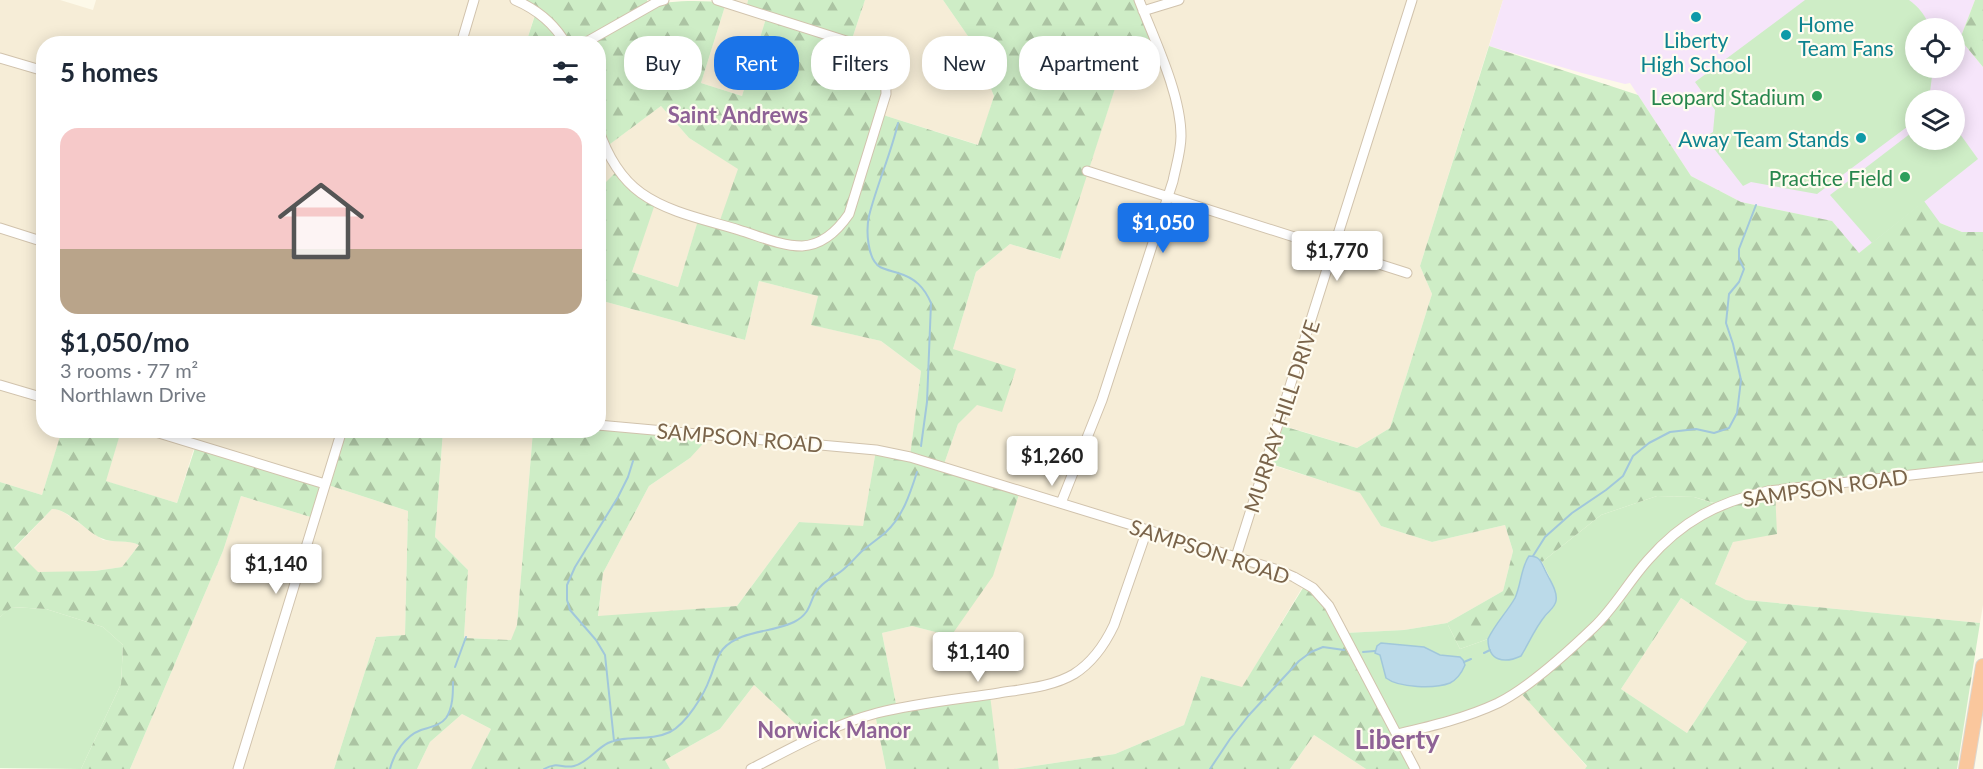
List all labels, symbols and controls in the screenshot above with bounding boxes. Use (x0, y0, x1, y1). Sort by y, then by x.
marker: Liberty High School (1689, 10, 1703, 24)
place label: Home Team Fans (1798, 11, 1894, 60)
map controls (1905, 18, 1965, 150)
button: locate (1905, 18, 1965, 78)
place label: Liberty High School (1641, 27, 1751, 76)
marker: Home Team Fans (1779, 28, 1793, 42)
chip: Buy (624, 36, 702, 90)
chip: Rent (714, 36, 799, 90)
chip: Filters (811, 36, 910, 90)
chip: New (922, 36, 1007, 90)
chip: Apartment (1019, 36, 1160, 90)
text: 5 homes (60, 56, 158, 88)
icon: filters (549, 56, 582, 89)
place label: Leopard Stadium (1651, 84, 1805, 109)
marker: Leopard Stadium (1810, 89, 1824, 103)
button: layers (1905, 90, 1965, 150)
district label: Saint Andrews (668, 101, 808, 128)
place label: Away Team Stands (1678, 126, 1849, 151)
marker: Away Team Stands (1854, 131, 1868, 145)
place label: Practice Field (1769, 165, 1893, 190)
icon: home (267, 167, 375, 275)
marker: Practice Field (1898, 170, 1912, 184)
pin: $1,050 (1114, 203, 1212, 254)
text: $1,050 (1132, 210, 1194, 234)
pin: $1,770 (1288, 231, 1386, 282)
text: $1,770 (1306, 238, 1368, 262)
street label: MURRAY HILL DRIVE (1238, 316, 1324, 516)
text: $1,050/mo (60, 326, 190, 358)
text: 3 rooms · 77 m² (60, 358, 198, 382)
text: Northlawn Drive (60, 382, 206, 406)
street label: SAMPSON ROAD (656, 417, 824, 457)
pin: $1,260 (1003, 436, 1101, 487)
text: $1,260 (1021, 443, 1083, 467)
street label: SAMPSON ROAD (1741, 463, 1909, 511)
street label: SAMPSON ROAD (1127, 513, 1293, 589)
pin: $1,140 (227, 544, 325, 595)
text: $1,140 (245, 551, 307, 575)
pin: $1,140 (929, 632, 1027, 683)
text: $1,140 (947, 639, 1009, 663)
district label: Norwick Manor (757, 716, 911, 743)
district label: Liberty (1355, 722, 1440, 755)

